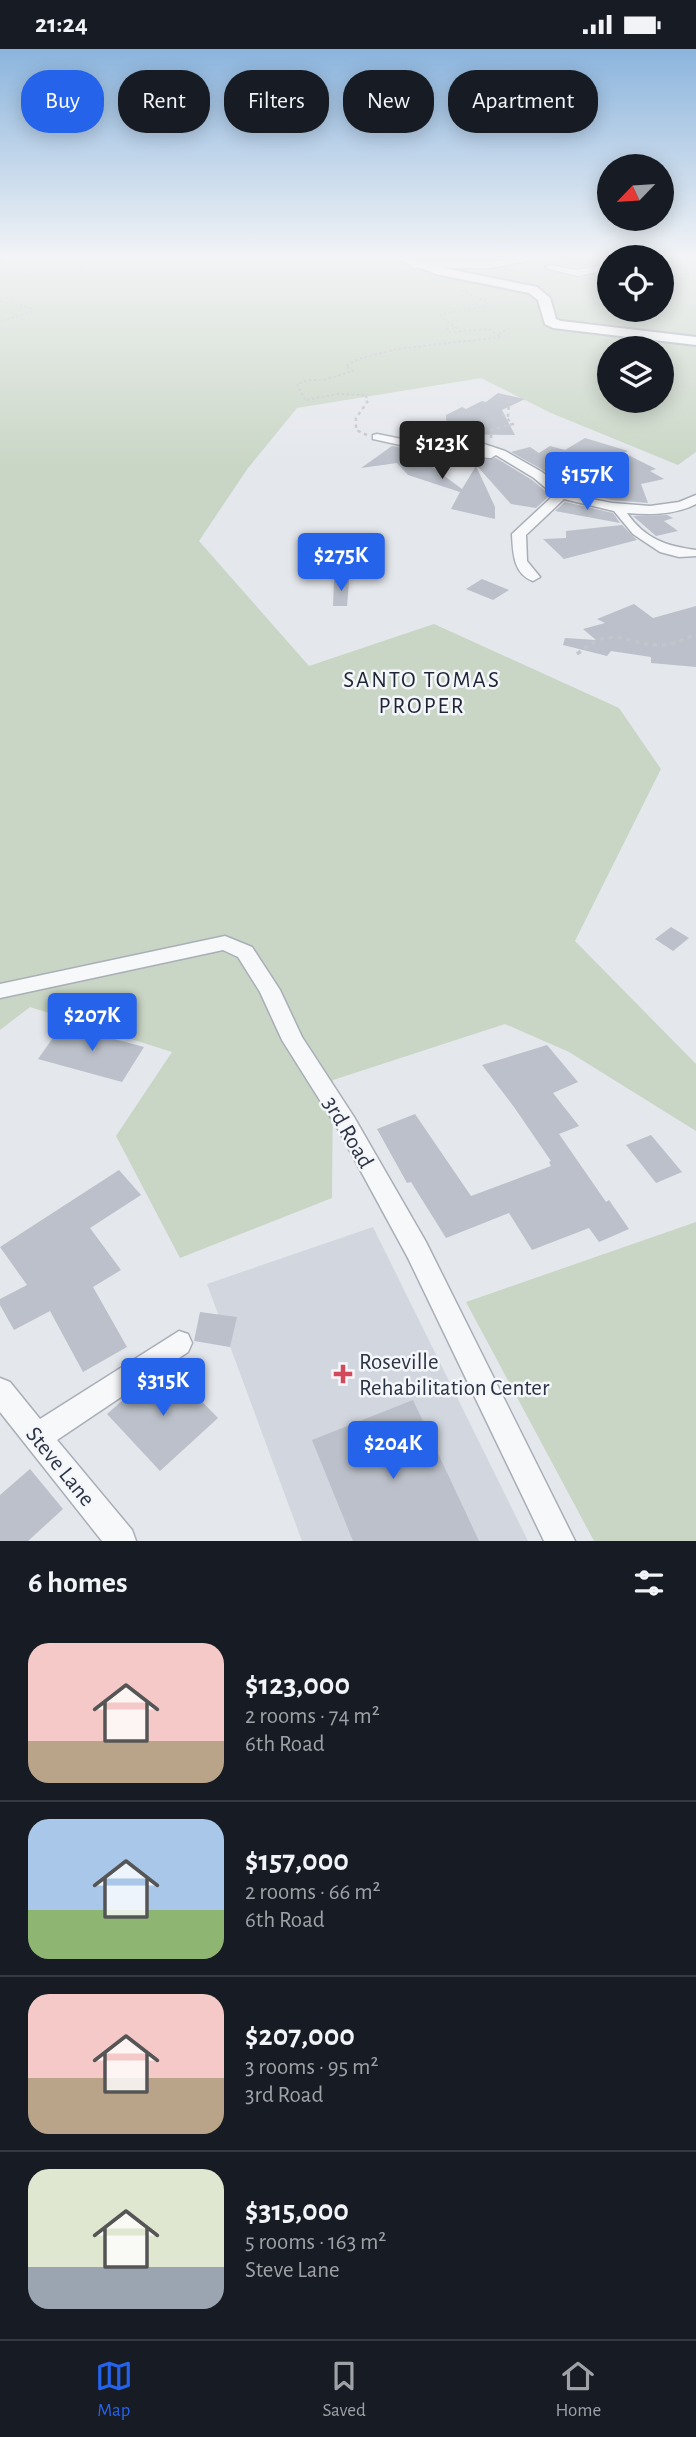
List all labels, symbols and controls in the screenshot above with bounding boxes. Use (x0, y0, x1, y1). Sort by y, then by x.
text: 21:24 (35, 11, 88, 37)
chip: Buy (21, 70, 104, 133)
chip: Rent (118, 70, 210, 133)
chip: Filters (224, 70, 329, 133)
chip: New (343, 70, 434, 133)
chip: Apartment (448, 70, 598, 133)
north arrow (597, 154, 674, 231)
map controls (597, 154, 674, 413)
button: locate (597, 245, 674, 322)
button: layers (597, 336, 674, 413)
pin: $123K (393, 421, 491, 481)
text: $123K (416, 432, 468, 455)
pin: $157K (538, 453, 636, 512)
text: $157K (561, 463, 613, 486)
pin: $275K (292, 533, 390, 593)
text: $275K (314, 544, 368, 567)
district label: SANTO TOMAS PROPER (343, 669, 501, 718)
pin: $207K (43, 993, 141, 1053)
text: $207K (64, 1004, 120, 1027)
street label: 3rd Road (318, 1093, 377, 1172)
place label: Roseville Rehabilitation Center (359, 1351, 550, 1400)
pin: $315K (114, 1359, 212, 1418)
marker: Roseville Rehabilitation Center (333, 1364, 353, 1384)
text: $315K (137, 1369, 189, 1392)
pin: $204K (344, 1421, 442, 1481)
street label: Steve Lane (21, 1423, 99, 1511)
text: $204K (364, 1432, 422, 1455)
icon: filters (630, 1564, 668, 1602)
text: 6 homes (28, 1568, 128, 1598)
text: $123,000 (245, 1670, 350, 1700)
icon: home (84, 1671, 168, 1755)
text: 2 rooms · 74 m² (245, 1705, 380, 1728)
text: 6th Road (245, 1733, 325, 1756)
text: $157,000 (245, 1846, 349, 1876)
icon: home (84, 1847, 168, 1931)
text: 2 rooms · 66 m² (245, 1881, 381, 1904)
text: 6th Road (245, 1909, 325, 1932)
text: $207,000 (245, 2021, 355, 2051)
icon: home (84, 2022, 168, 2106)
text: 3 rooms · 95 m² (245, 2056, 378, 2079)
text: 3rd Road (245, 2084, 323, 2107)
text: $315,000 (245, 2196, 349, 2226)
icon: home (84, 2197, 168, 2281)
text: 5 rooms · 163 m² (245, 2231, 386, 2254)
text: Steve Lane (245, 2259, 340, 2282)
tab: Map (95, 2357, 133, 2422)
tab: Saved (322, 2357, 366, 2422)
tab: Home (555, 2357, 601, 2422)

